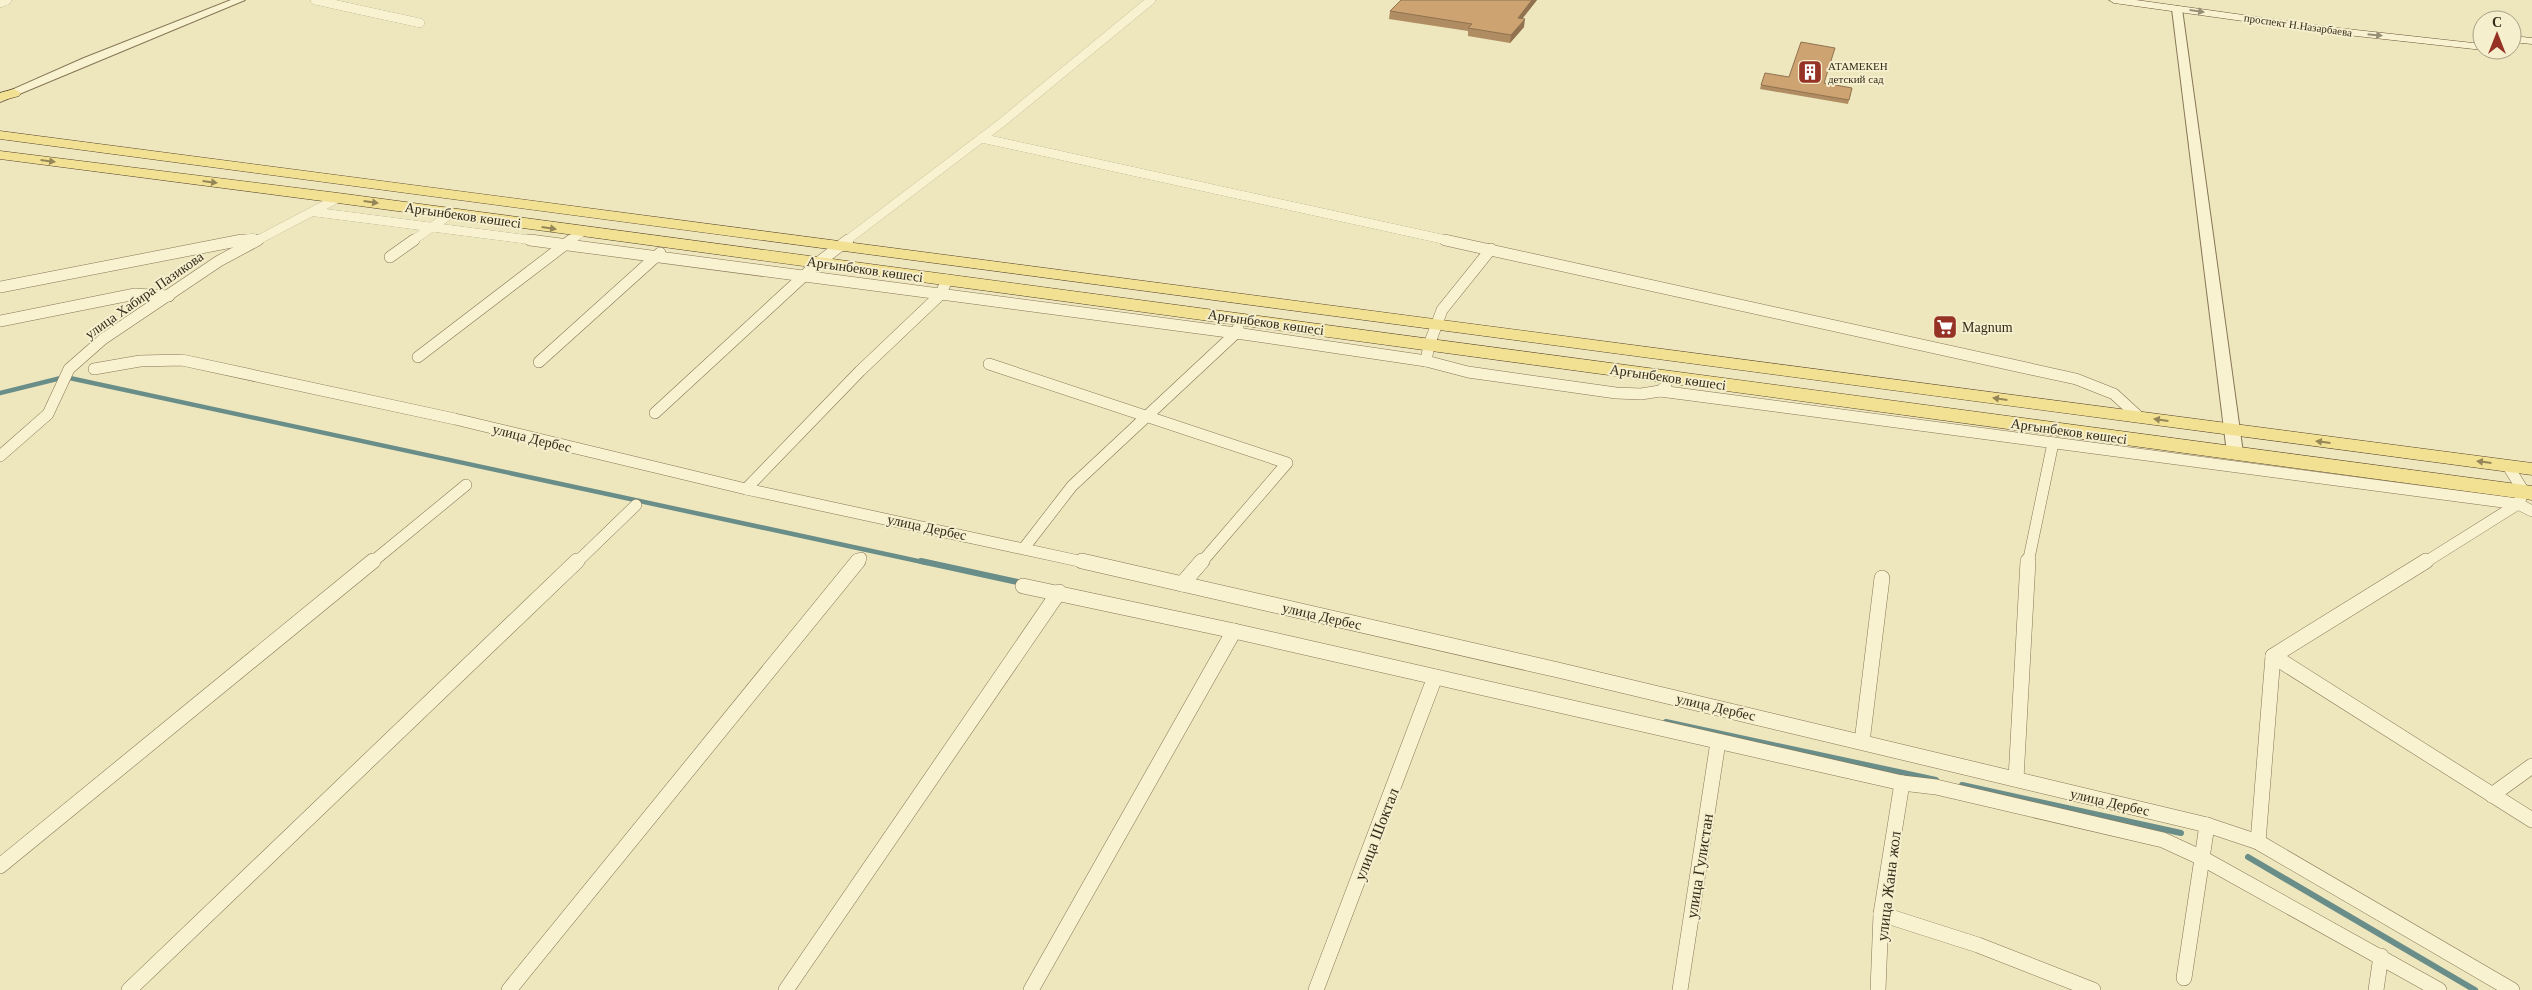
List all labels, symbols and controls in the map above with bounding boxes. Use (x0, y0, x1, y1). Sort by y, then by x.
one-way arrow (2189, 8, 2205, 16)
north arrow (2472, 10, 2522, 60)
street label: проспект Н.Назарбаева (2243, 11, 2353, 39)
text: С (2492, 15, 2502, 30)
one-way arrow (2367, 31, 2383, 39)
building icon: АТАМЕКЕН детский сад (1797, 59, 1823, 85)
place label: АТАМЕКЕН детский сад (1828, 60, 1888, 85)
one-way arrow (41, 157, 57, 165)
one-way arrow (202, 178, 218, 186)
one-way arrow (363, 198, 379, 206)
street label: Арғынбеков көшесі (404, 200, 522, 231)
one-way arrow (541, 224, 557, 232)
street label: улица Хабира Пазикова (82, 248, 207, 342)
street label: Арғынбеков көшесі (806, 254, 924, 285)
street label: Арғынбеков көшесі (1207, 307, 1325, 338)
supermarket icon: Magnum (1932, 314, 1958, 340)
place label: Magnum (1962, 320, 2013, 335)
street label: Арғынбеков көшесі (1609, 362, 1727, 393)
one-way arrow (1992, 394, 2008, 402)
street label: Арғынбеков көшесі (2010, 416, 2128, 447)
one-way arrow (2153, 416, 2169, 424)
street label: улица Дербес (491, 421, 573, 456)
one-way arrow (2314, 437, 2330, 445)
one-way arrow (2475, 458, 2491, 466)
street label: улица Дербес (886, 512, 968, 543)
street label: улица Дербес (1281, 600, 1363, 633)
street label: улица Дербес (1675, 691, 1757, 724)
street label: улица Шоктал (1351, 786, 1403, 883)
street label: улица Дербес (2069, 786, 2151, 819)
street label: улица Гулистан (1683, 812, 1717, 920)
street label: улица Жана жол (1873, 830, 1905, 942)

